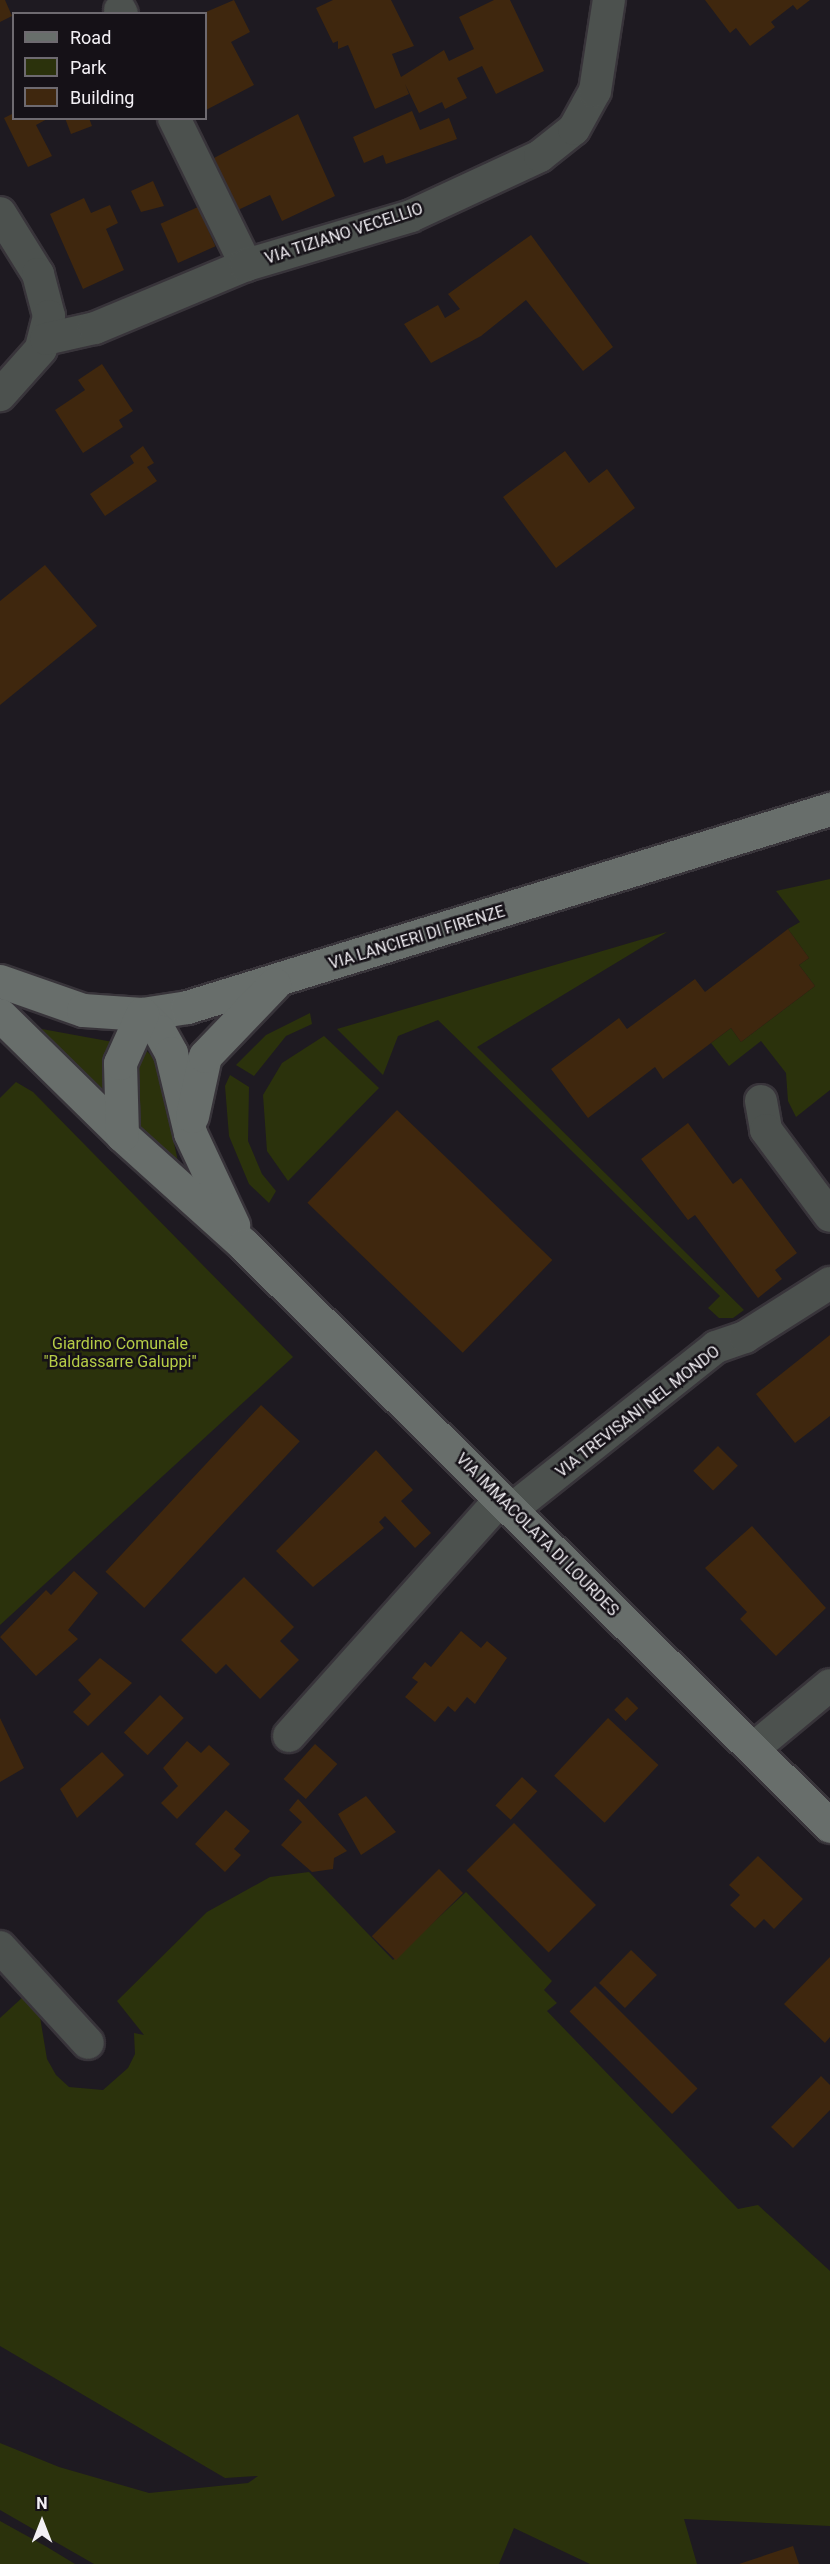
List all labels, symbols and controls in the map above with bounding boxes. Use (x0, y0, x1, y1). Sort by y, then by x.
legend (12, 12, 207, 120)
text: Road (70, 27, 111, 48)
text: Park (70, 57, 106, 78)
text: Building (70, 87, 134, 108)
street label: VIA TIZIANO VECELLIO (262, 199, 426, 269)
street label: VIA LANCIERI DI FIRENZE (327, 902, 507, 974)
park label: Giardino Comunale "Baldassarre Galuppi" (43, 1334, 197, 1372)
street label: VIA TREVISANI NEL MONDO (552, 1342, 724, 1482)
street label: VIA IMMACOLATA DI LOURDES (452, 1450, 622, 1620)
north arrow (12, 2492, 72, 2552)
text: N (36, 2494, 48, 2513)

